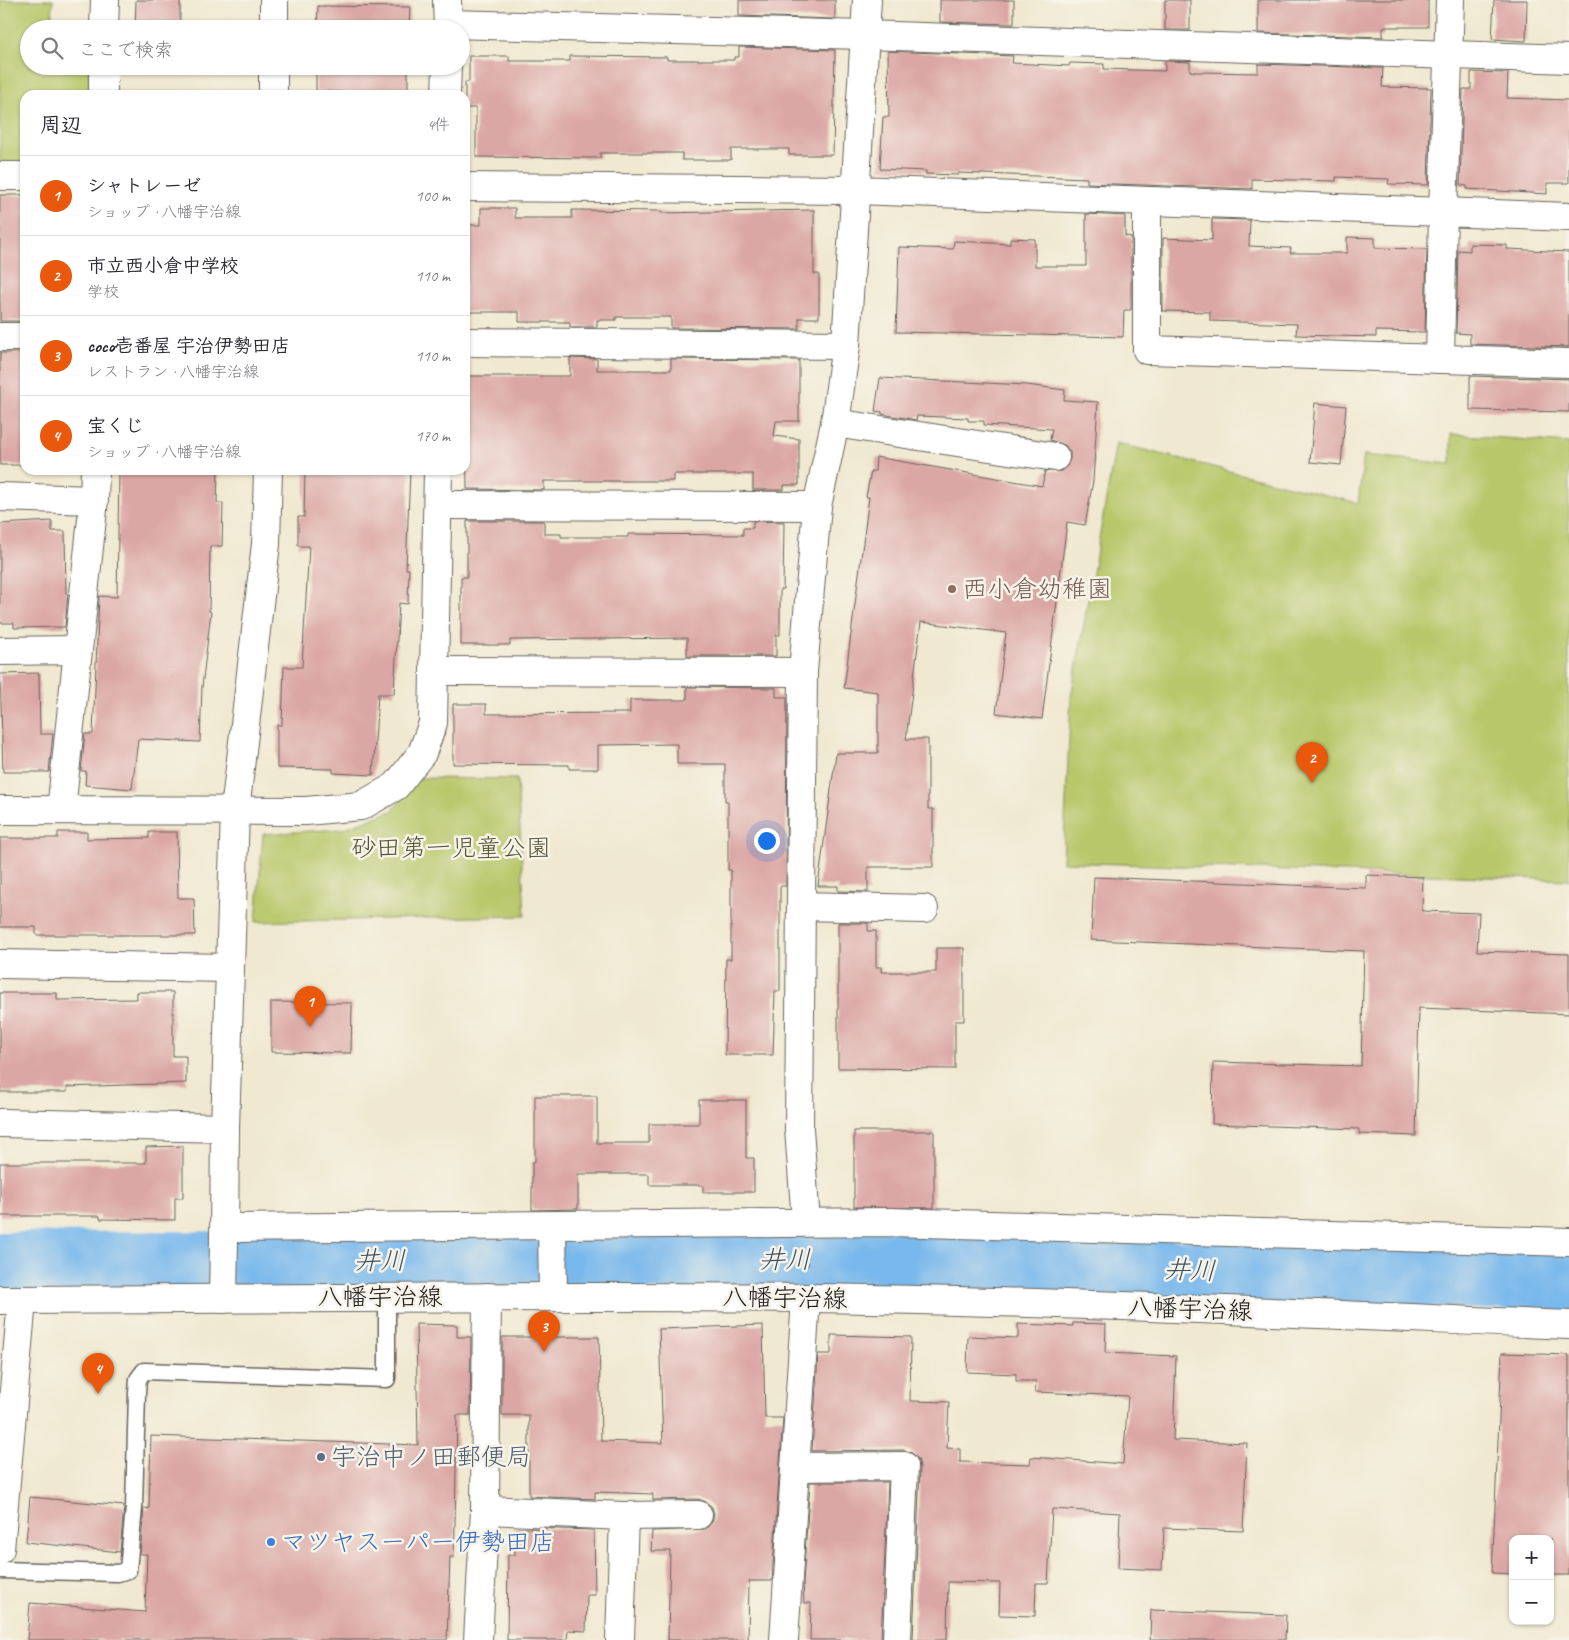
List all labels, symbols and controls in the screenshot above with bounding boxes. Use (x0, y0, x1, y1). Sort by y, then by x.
search box (20, 20, 470, 75)
icon: search (38, 34, 66, 62)
text: ここで検索 (78, 38, 173, 62)
text: 周辺 (40, 112, 82, 138)
text: 4件 (427, 115, 450, 135)
text: シャトレーゼ (87, 174, 201, 198)
text: 1 (52, 186, 60, 206)
text: 100 m (416, 186, 450, 206)
text: ショップ · 八幡宇治線 (87, 202, 241, 222)
text: 市立西小倉中学校 (87, 254, 239, 278)
text: 2 (52, 266, 60, 286)
text: 110 m (416, 266, 450, 286)
text: 学校 (87, 282, 119, 302)
text: coco壱番屋 宇治伊勢田店 (87, 334, 290, 358)
text: 3 (52, 346, 60, 366)
text: 110 m (416, 346, 450, 366)
text: レストラン · 八幡宇治線 (87, 362, 259, 382)
text: 宝くじ (87, 414, 144, 438)
text: 4 (52, 426, 60, 446)
text: 170 m (416, 426, 450, 446)
text: ショップ · 八幡宇治線 (87, 442, 241, 462)
place label: 西小倉幼稚園 (962, 573, 1112, 605)
marker: 西小倉幼稚園 (946, 583, 958, 595)
pin: 2 (1296, 742, 1328, 783)
your location (754, 828, 780, 854)
park label: 砂田第一児童公園 (351, 832, 551, 864)
pin: 1 (294, 986, 326, 1027)
water label: 井川 (759, 1243, 811, 1276)
water label: 井川 (354, 1244, 406, 1277)
water label: 井川 (1163, 1253, 1217, 1287)
street label: 八幡宇治線 (317, 1281, 443, 1313)
street label: 八幡宇治線 (722, 1281, 848, 1315)
street label: 八幡宇治線 (1127, 1291, 1253, 1327)
pin: 3 (528, 1311, 560, 1352)
pin: 4 (82, 1353, 114, 1394)
place label: 宇治中ノ田郵便局 (331, 1441, 531, 1473)
marker: 宇治中ノ田郵便局 (315, 1451, 327, 1463)
place label: マツヤスーパー伊勢田店 (281, 1526, 555, 1558)
map controls (1509, 1535, 1554, 1625)
button: + (1509, 1535, 1554, 1580)
marker: マツヤスーパー伊勢田店 (265, 1536, 277, 1548)
button: − (1509, 1580, 1554, 1625)

